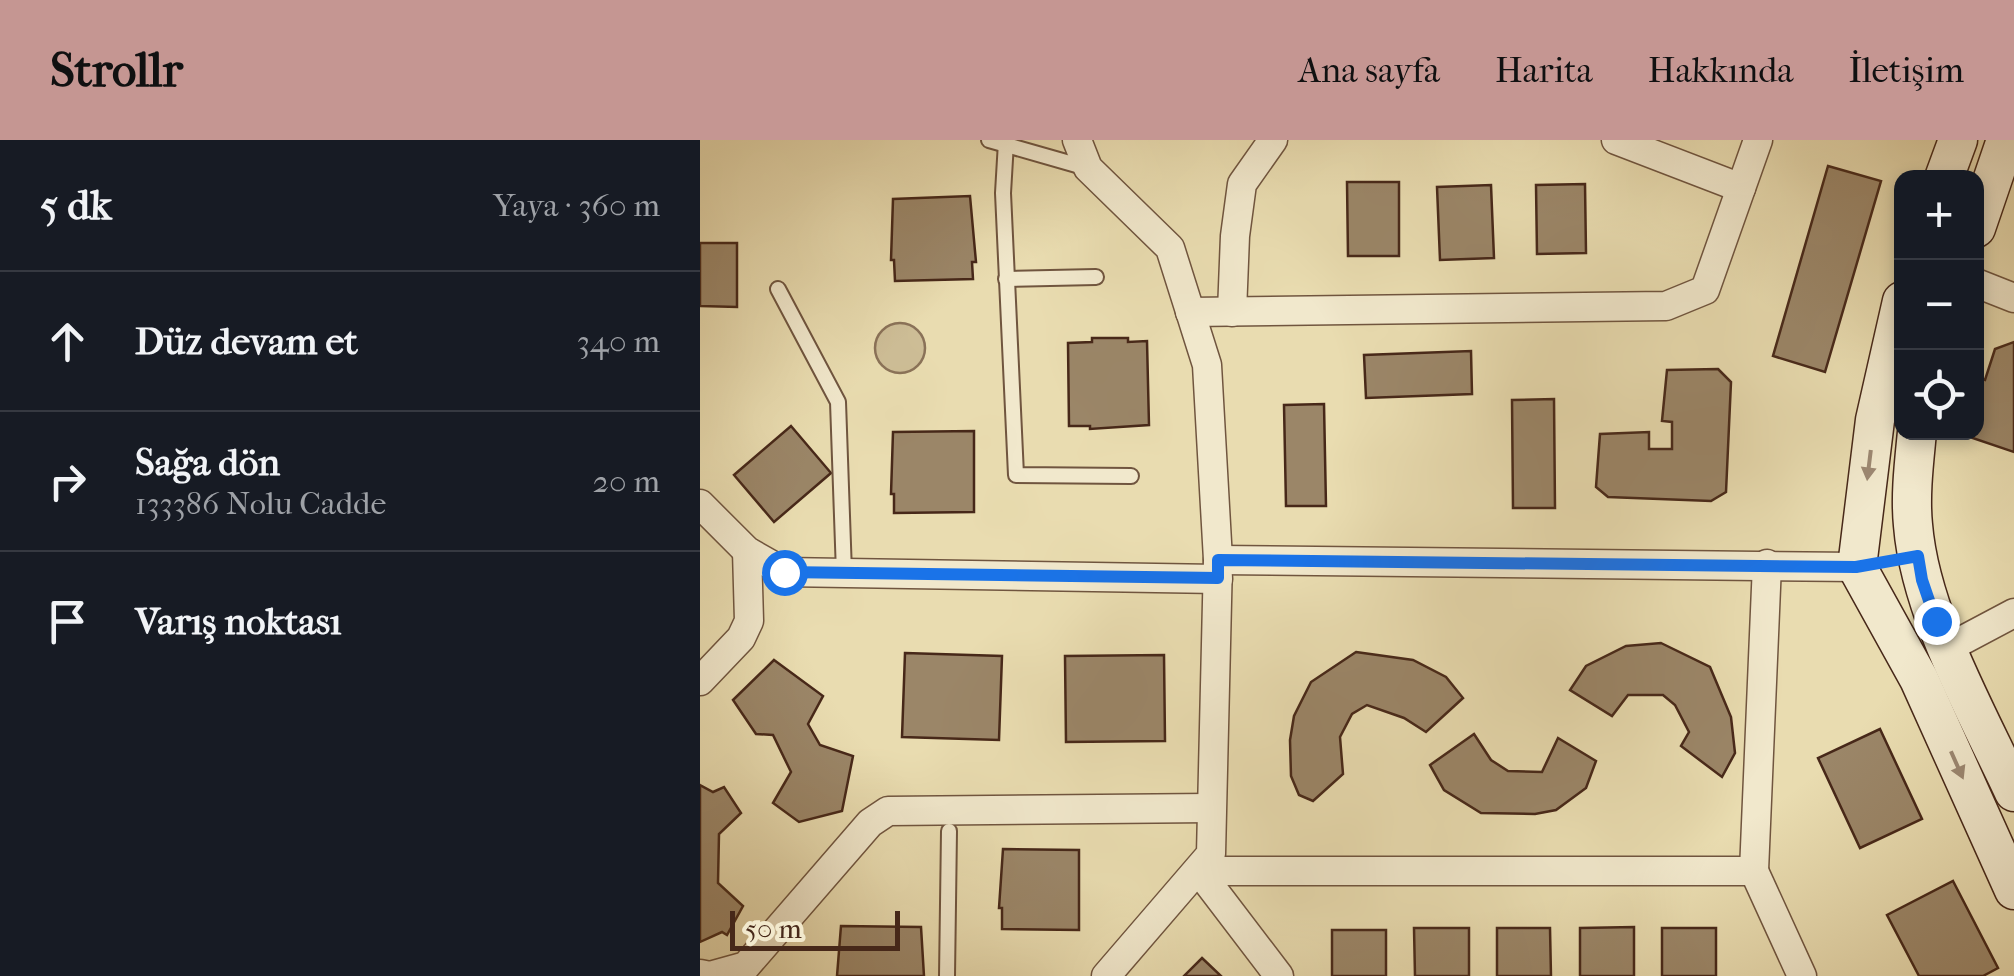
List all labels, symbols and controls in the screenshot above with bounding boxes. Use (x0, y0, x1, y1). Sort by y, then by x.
text: Strollr (50, 42, 183, 98)
text: Ana sayfa (1298, 50, 1440, 91)
text: Harita (1495, 50, 1593, 91)
text: Hakkında (1648, 50, 1793, 91)
text: İletişim (1848, 50, 1964, 91)
map controls (1894, 170, 1984, 440)
button: + (1894, 170, 1984, 260)
text: 5 dk (40, 181, 112, 230)
text: Yaya · 360 m (493, 187, 660, 224)
button: − (1894, 260, 1984, 350)
icon: ahead (40, 314, 95, 369)
text: Düz devam et (135, 319, 358, 364)
text: 340 m (577, 323, 660, 360)
button: locate (1894, 350, 1984, 440)
text: Sağa dön (135, 440, 280, 485)
one-way arrow (1861, 450, 1877, 482)
icon: right (40, 454, 95, 509)
text: 20 m (592, 463, 660, 500)
text: 133386 Nolu Cadde (135, 485, 386, 522)
route start (762, 550, 808, 596)
icon: arrive (40, 594, 95, 649)
text: Varış noktası (135, 599, 341, 644)
route end (1914, 599, 1960, 645)
one-way arrow (1949, 751, 1965, 780)
scale bar (730, 906, 900, 950)
text: 50 m (745, 912, 802, 945)

